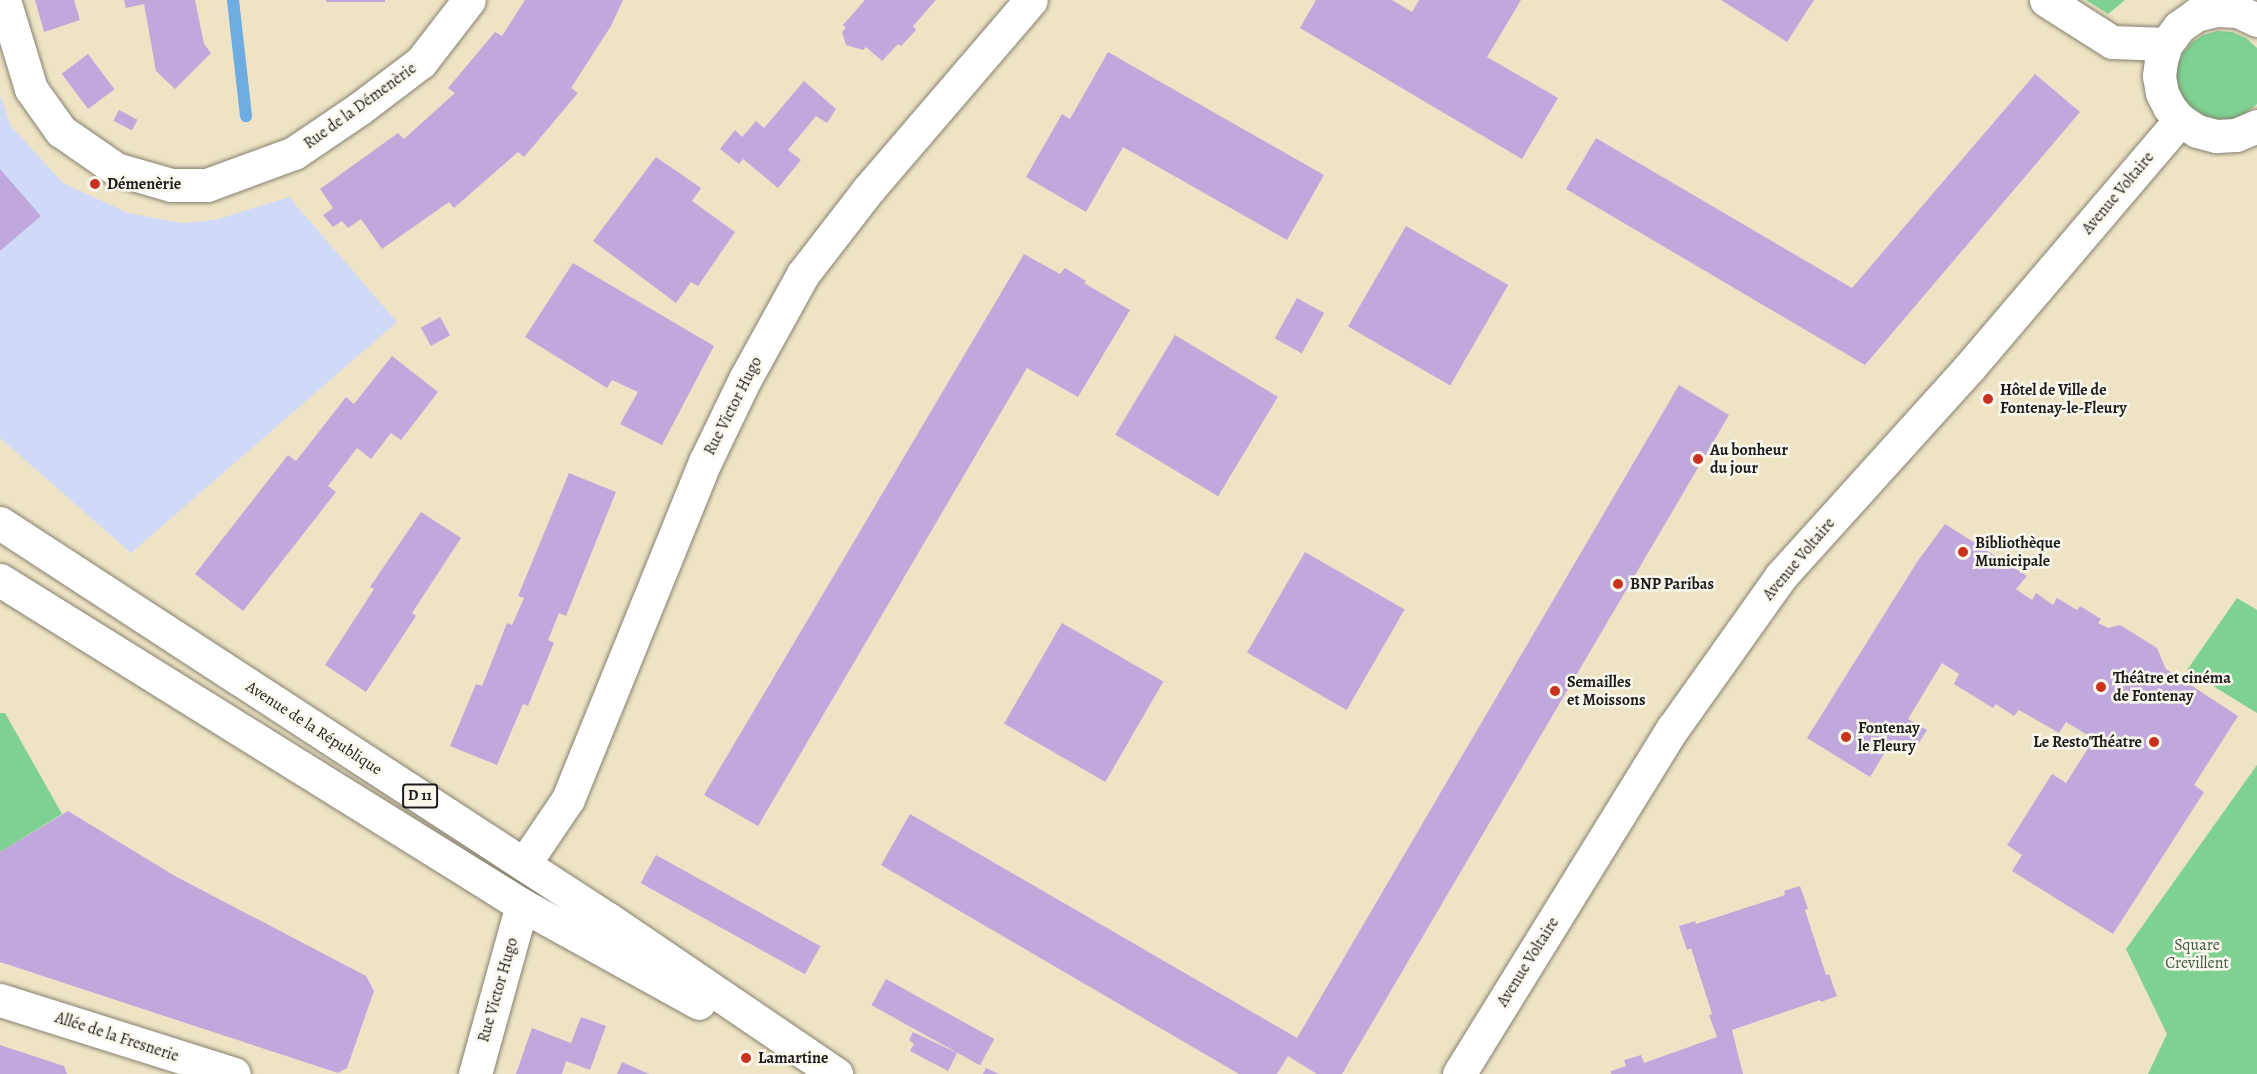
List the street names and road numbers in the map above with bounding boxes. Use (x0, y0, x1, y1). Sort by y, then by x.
street label: Rue de la Démenèrie (300, 59, 420, 153)
street label: Avenue Voltaire (2078, 148, 2158, 238)
street label: Rue Victor Hugo (700, 354, 766, 458)
street label: Avenue Voltaire (1759, 514, 1839, 604)
street label: Avenue de la République (242, 677, 386, 779)
road number: D 11 (402, 784, 438, 808)
street label: Avenue Voltaire (1493, 914, 1563, 1010)
street label: Rue Victor Hugo (474, 935, 522, 1045)
street label: Allée de la Fresnerie (53, 1008, 181, 1066)

